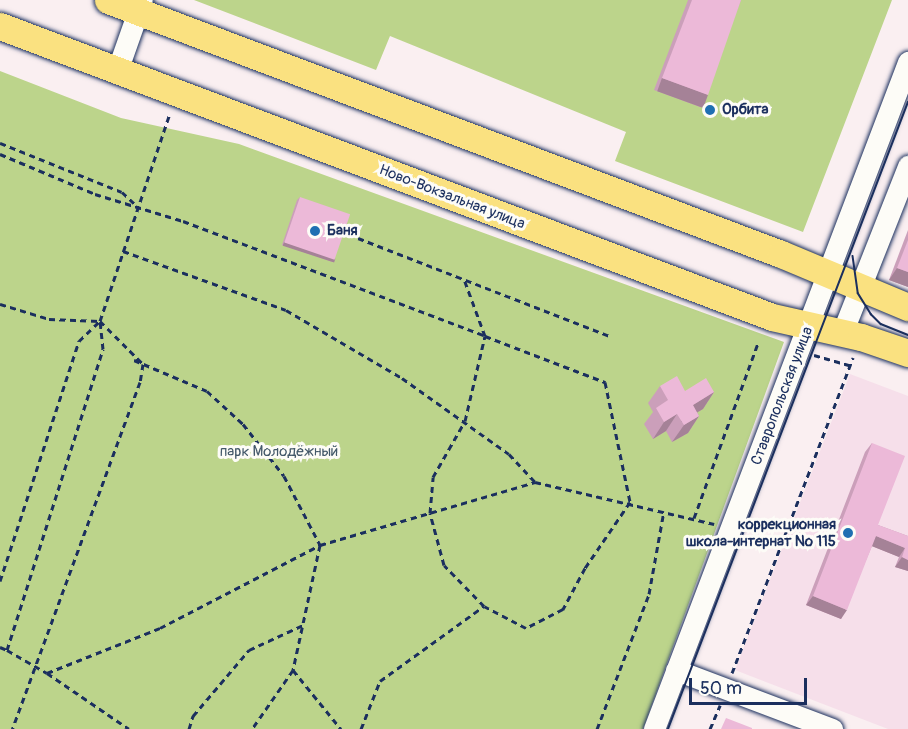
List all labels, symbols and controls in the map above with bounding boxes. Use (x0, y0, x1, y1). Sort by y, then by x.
place label: Орбита (722, 101, 768, 119)
marker: Орбита (703, 103, 717, 117)
street label: Ново-Вокзальная улица (377, 161, 527, 233)
place label: Баня (327, 222, 358, 240)
marker: Баня (308, 224, 322, 238)
street label: Ставропольская улица (747, 324, 817, 468)
park label: парк Молодёжный (220, 443, 338, 461)
place label: коррекционная школа-интернат № 115 (686, 515, 836, 550)
marker: коррекционная школа-интернат № 115 (841, 526, 855, 540)
scale bar (692, 666, 810, 704)
text: 50 m (700, 677, 742, 700)

